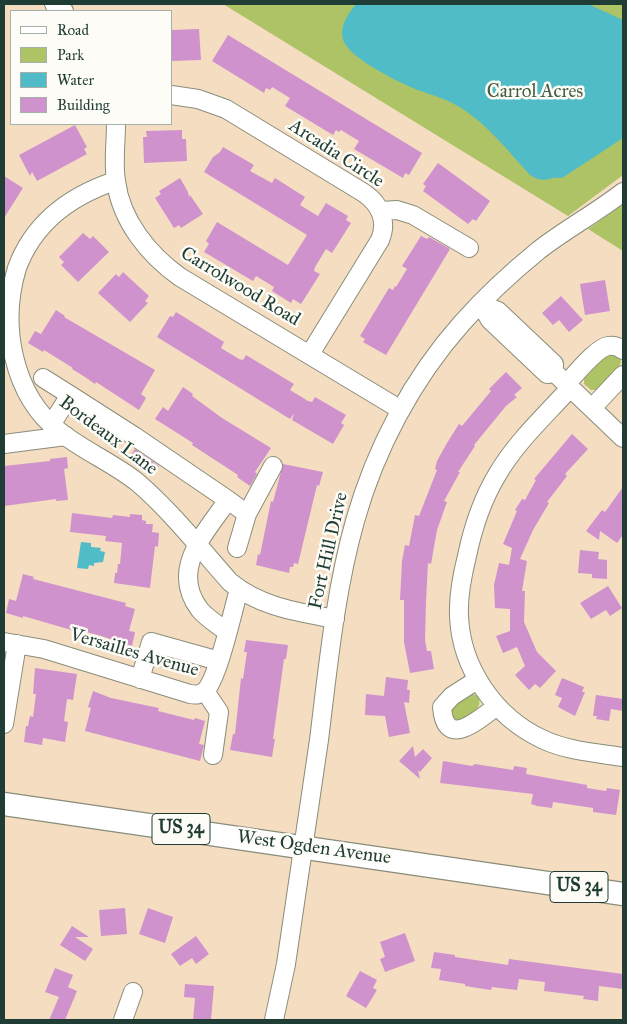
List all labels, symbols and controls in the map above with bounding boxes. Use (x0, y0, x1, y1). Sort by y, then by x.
legend (10, 10, 172, 125)
text: Road (57, 21, 89, 39)
text: Park (57, 46, 84, 64)
text: Water (57, 71, 94, 89)
park label: Carrol Acres (487, 81, 583, 103)
text: Building (57, 96, 110, 114)
street label: Arcadia Circle (284, 115, 388, 193)
street label: Carrolwood Road (176, 242, 304, 332)
street label: Bordeaux Lane (54, 391, 162, 481)
street label: Fort Hill Drive (304, 490, 354, 612)
street label: Versailles Avenue (67, 624, 201, 682)
road number: US 34 (152, 814, 210, 844)
street label: West Ogden Avenue (236, 826, 392, 870)
road number: US 34 (550, 872, 608, 902)

